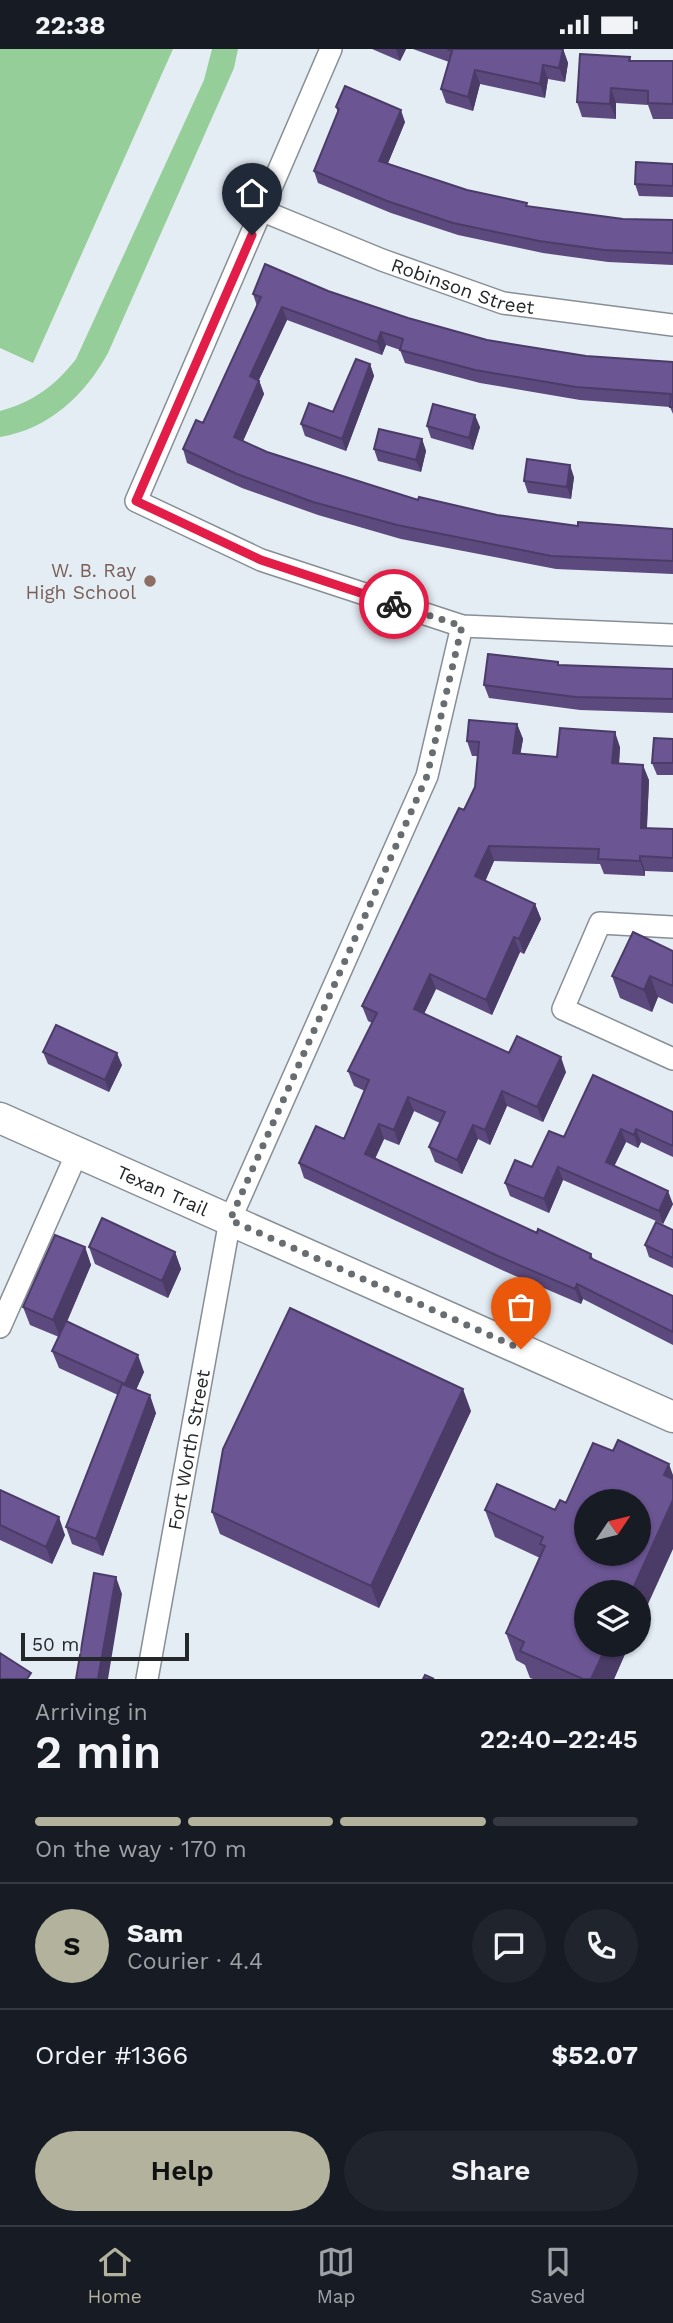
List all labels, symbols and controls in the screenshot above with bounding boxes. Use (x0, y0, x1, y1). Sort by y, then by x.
text: 22:38 (35, 10, 106, 40)
pin (222, 163, 282, 235)
icon: home (233, 174, 271, 212)
street label: Robinson Street (388, 253, 536, 318)
place label: W. B. Ray High School (25, 559, 136, 604)
courier (359, 569, 429, 639)
marker: W. B. Ray High School (142, 573, 158, 589)
icon: bike (375, 585, 413, 623)
street label: Texan Trail (113, 1160, 212, 1221)
pin (491, 1277, 551, 1349)
icon: bag (502, 1288, 540, 1326)
street label: Fort Worth Street (163, 1368, 214, 1532)
north arrow (574, 1489, 651, 1566)
map controls (574, 1489, 651, 1657)
button: layers (574, 1580, 651, 1657)
scale bar (21, 1630, 189, 1662)
text: 50 m (32, 1633, 79, 1656)
text: Arriving in (35, 1699, 148, 1726)
text: 22:40–22:45 (480, 1724, 638, 1754)
text: 2 min (35, 1725, 161, 1779)
text: On the way · 170 m (35, 1836, 247, 1863)
button: chat (472, 1909, 546, 1983)
button: phone (564, 1909, 638, 1983)
text: Sam (127, 1918, 183, 1948)
text: S (64, 1931, 80, 1961)
text: Courier · 4.4 (127, 1948, 263, 1975)
text: Order #1366 (35, 2040, 188, 2070)
text: $52.07 (552, 2040, 638, 2070)
button: Help (35, 2131, 330, 2211)
button: Share (344, 2131, 638, 2211)
tab: Home (87, 2243, 142, 2308)
tab: Map (317, 2243, 355, 2308)
tab: Saved (530, 2243, 586, 2308)

